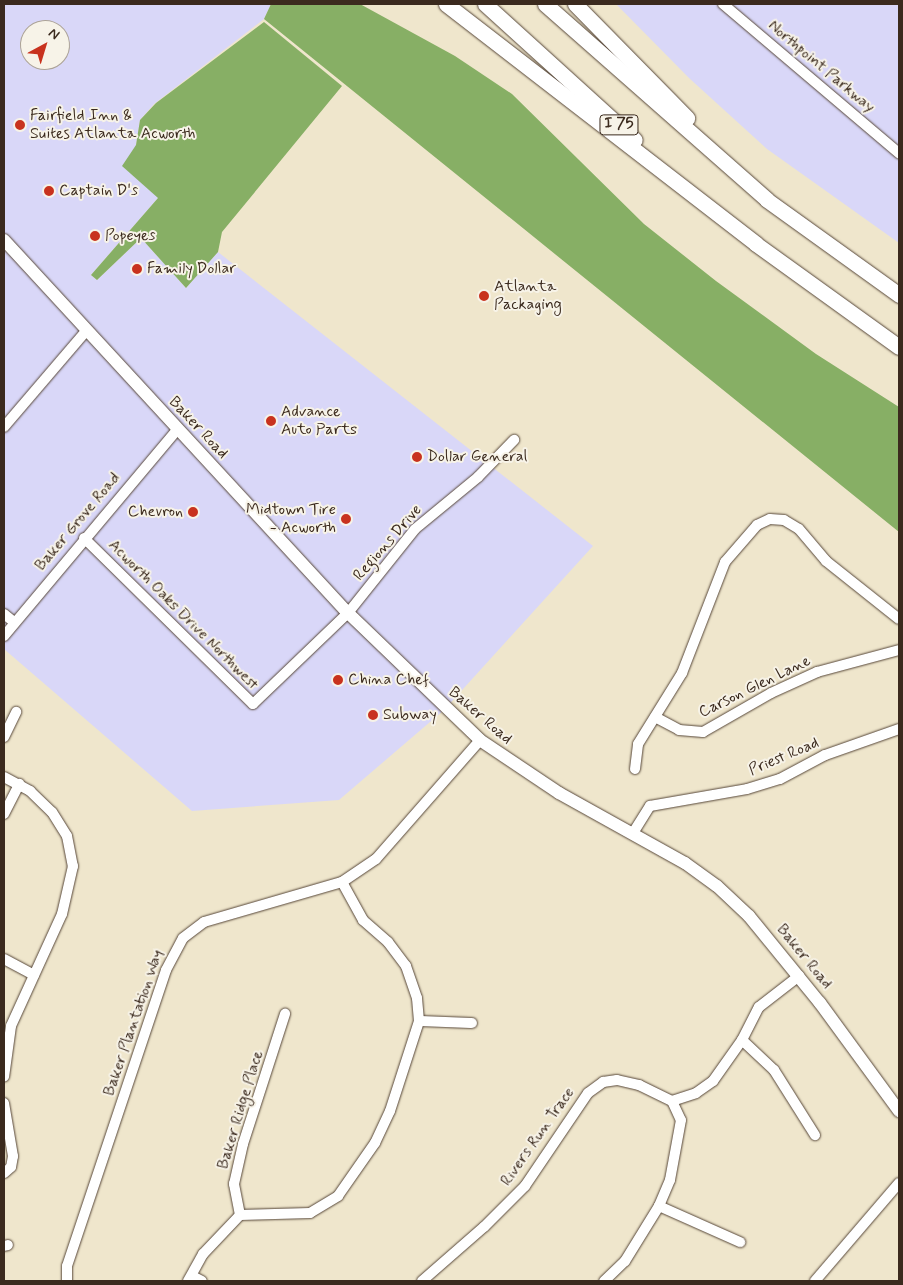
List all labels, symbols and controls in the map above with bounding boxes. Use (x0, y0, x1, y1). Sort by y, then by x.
street label: Northpoint Parkway (764, 17, 878, 117)
north arrow (20, 20, 70, 70)
text: N (45, 24, 63, 44)
place label: Fairfield Inn & Suites Atlanta Acworth (30, 106, 196, 144)
road number: I 75 (599, 112, 639, 138)
marker: Fairfield Inn & Suites Atlanta Acworth (14, 119, 26, 131)
place label: Captain D's (59, 181, 138, 201)
marker: Captain D's (43, 185, 55, 197)
place label: Popeyes (105, 226, 156, 246)
marker: Popeyes (89, 230, 101, 242)
place label: Family Dollar (147, 259, 237, 279)
marker: Family Dollar (131, 263, 143, 275)
place label: Atlanta Packaging (494, 277, 562, 315)
marker: Atlanta Packaging (478, 290, 490, 302)
street label: Baker Road (164, 393, 232, 463)
place label: Advance Auto Parts (281, 402, 354, 440)
marker: Advance Auto Parts (265, 415, 277, 427)
place label: Dollar General (427, 447, 526, 467)
marker: Dollar General (411, 451, 423, 463)
street label: Baker Grove Road (32, 469, 124, 575)
place label: Midtown Tire - Acworth (248, 500, 336, 538)
street label: Regions Drive (350, 501, 426, 585)
place label: Chevron (128, 502, 183, 522)
marker: Chevron (187, 506, 199, 518)
marker: Midtown Tire - Acworth (340, 513, 352, 525)
street label: Acworth Oaks Drive Northwest (104, 536, 262, 694)
street label: Carson Glen Lane (695, 651, 815, 723)
place label: China Chef (348, 670, 429, 690)
marker: China Chef (332, 674, 344, 686)
street label: Baker Road (444, 683, 516, 749)
place label: Subway (383, 705, 437, 725)
marker: Subway (367, 709, 379, 721)
street label: Priest Road (746, 734, 822, 780)
street label: Baker Road (772, 920, 836, 994)
street label: Baker Plantation Way (99, 946, 169, 1100)
street label: Baker Ridge Place (214, 1049, 268, 1171)
street label: Rivers Run Trace (498, 1085, 578, 1189)

